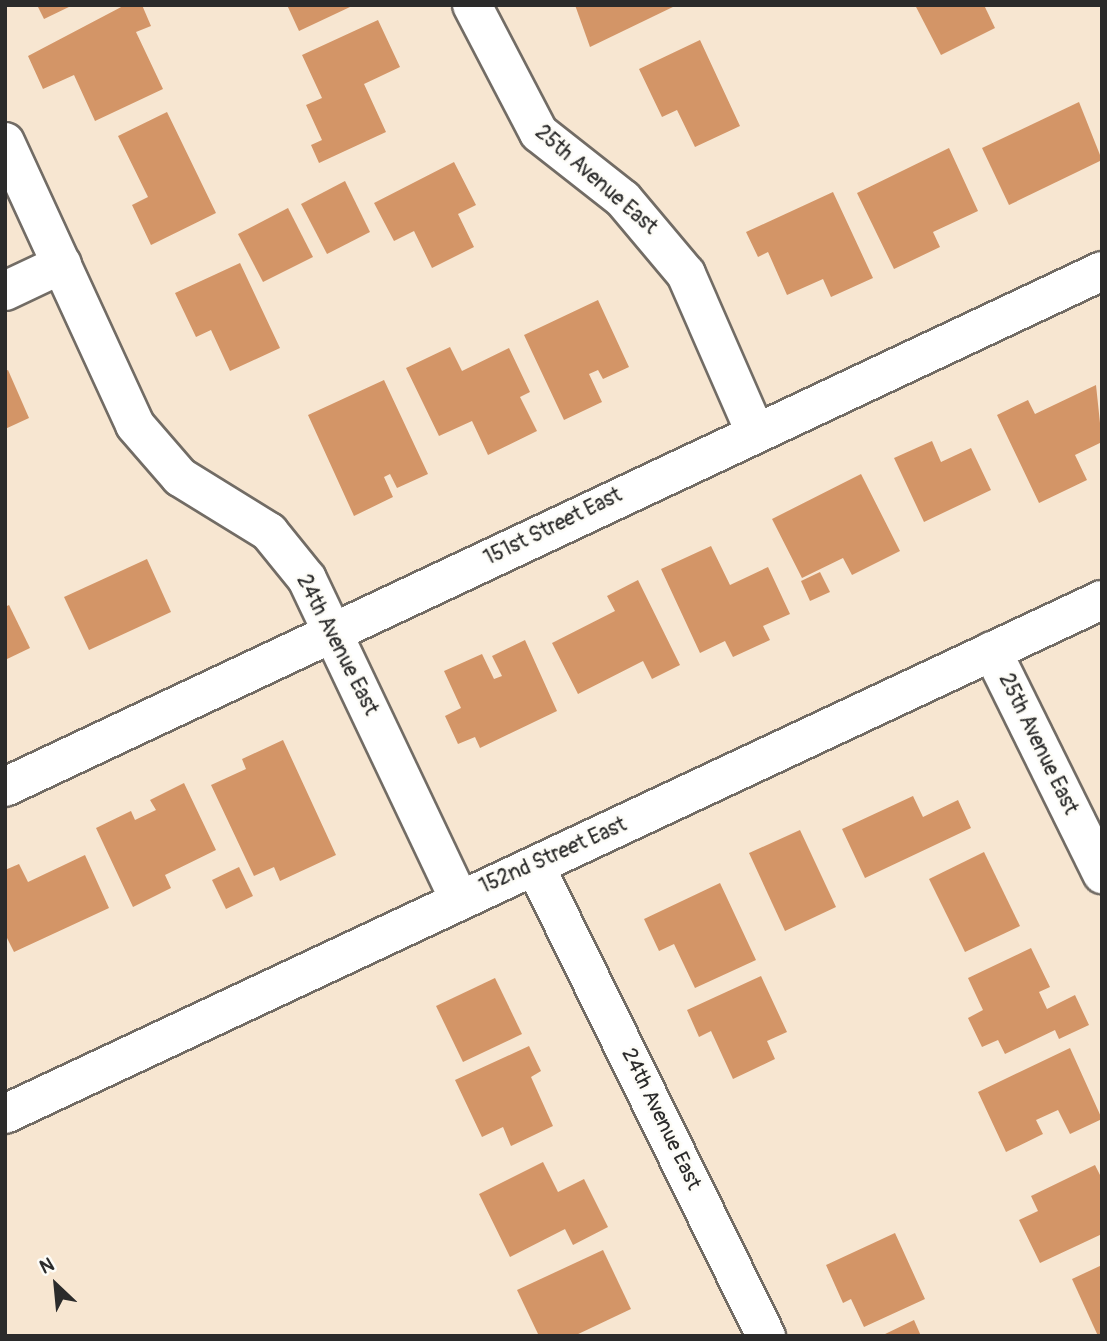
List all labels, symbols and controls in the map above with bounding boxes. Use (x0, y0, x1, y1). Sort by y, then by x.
street label: 25th Avenue East (530, 120, 662, 240)
street label: 151st Street East (480, 483, 626, 571)
street label: 24th Avenue East (291, 570, 383, 720)
street label: 25th Avenue East (993, 669, 1083, 819)
street label: 152nd Street East (476, 812, 630, 900)
street label: 24th Avenue East (616, 1044, 706, 1194)
north arrow (21, 1250, 91, 1320)
text: N (36, 1253, 58, 1280)

